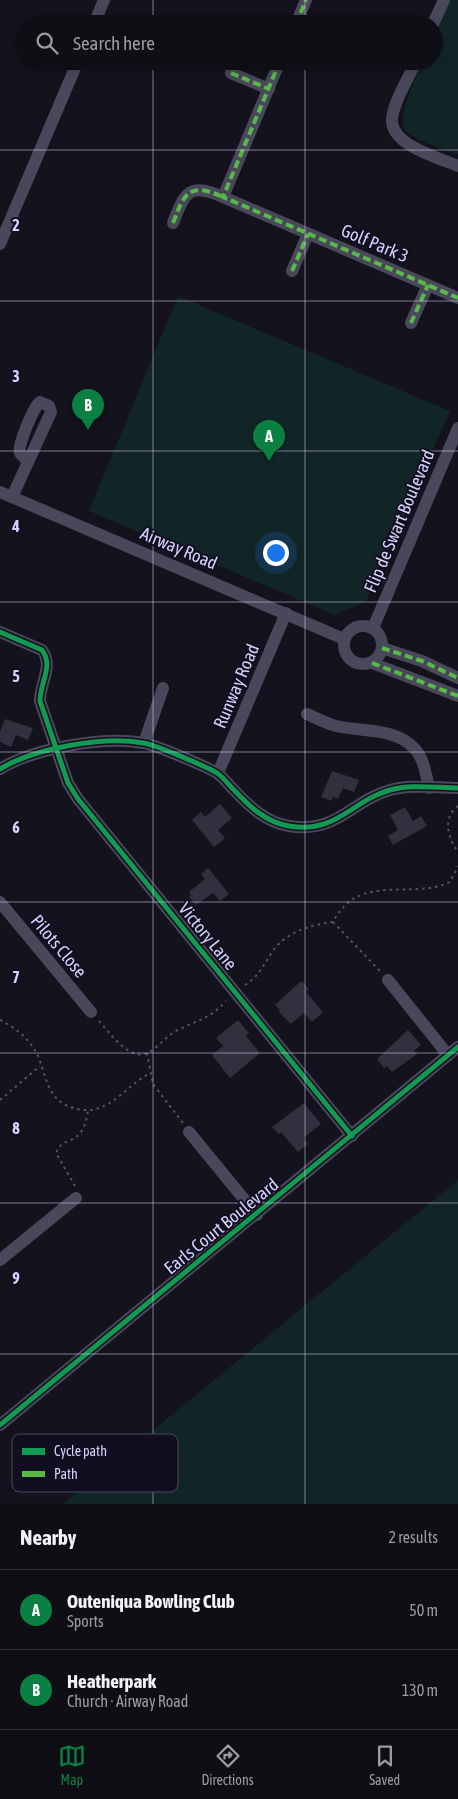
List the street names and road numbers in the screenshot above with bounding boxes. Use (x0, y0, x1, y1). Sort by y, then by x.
street label: Golf Park 3 (338, 219, 412, 267)
street label: Flip de Swart Boulevard (359, 446, 439, 596)
street label: Airway Road (137, 522, 221, 574)
street label: Runway Road (209, 641, 263, 731)
street label: Victory Lane (175, 898, 241, 974)
street label: Pilots Close (27, 910, 91, 982)
street label: Earls Court Boulevard (160, 1174, 282, 1278)

